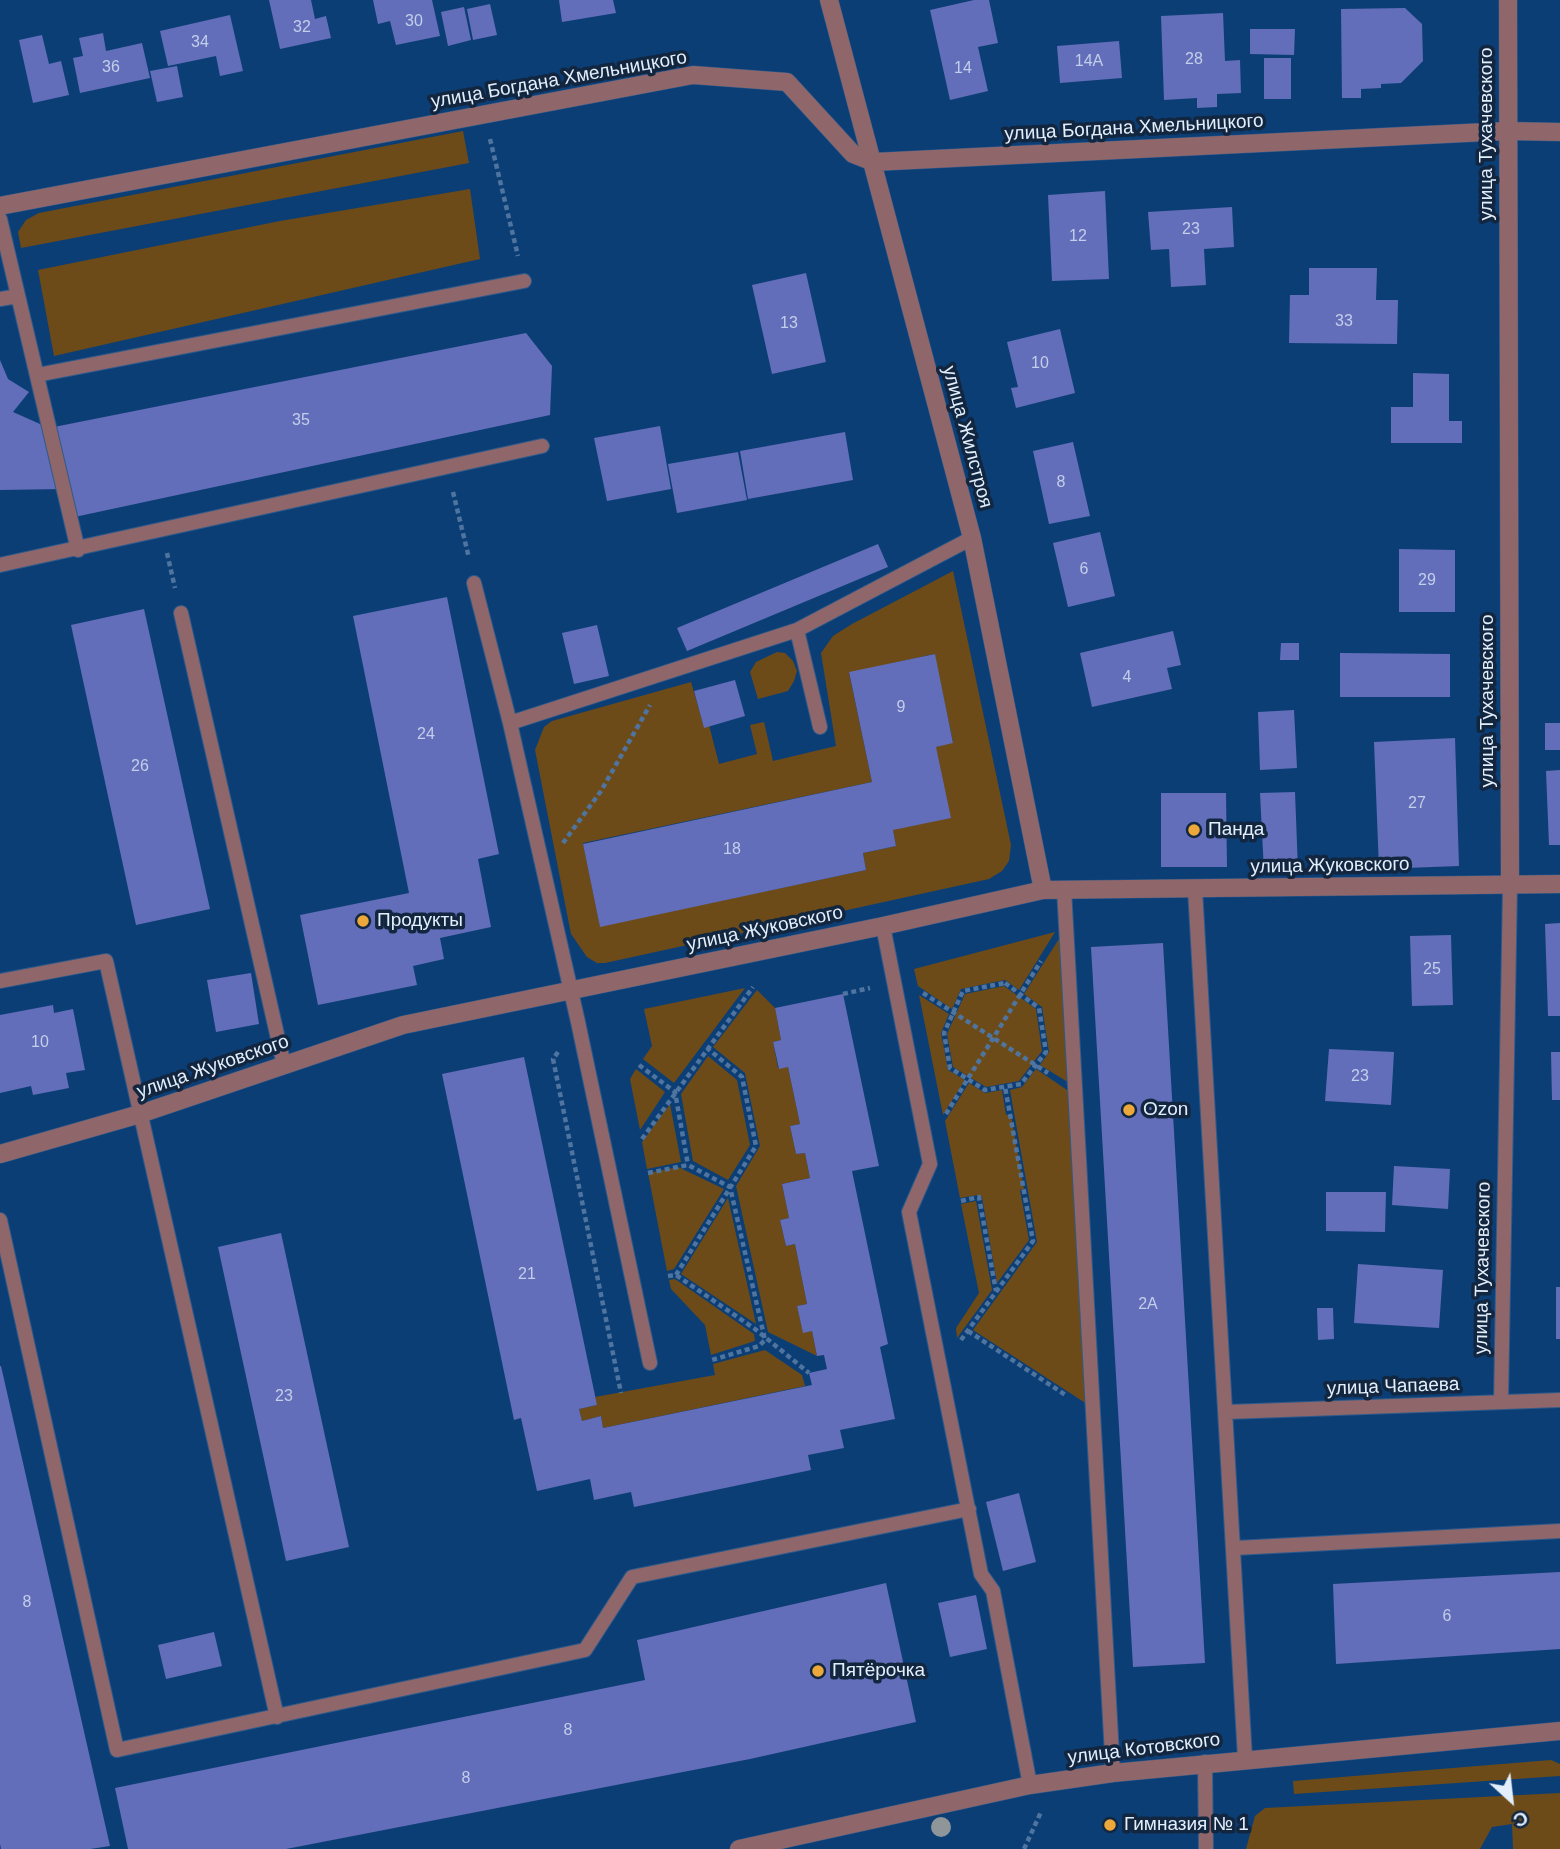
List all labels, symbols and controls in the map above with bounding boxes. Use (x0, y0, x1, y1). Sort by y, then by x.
house number: 30 (405, 12, 423, 32)
house number: 32 (293, 18, 311, 38)
house number: 34 (191, 33, 209, 53)
street label: улица Богдана Хмельницкого (429, 46, 689, 114)
street label: улица Тухачевского (1476, 47, 1498, 221)
house number: 28 (1185, 50, 1203, 70)
house number: 14А (1075, 52, 1103, 72)
house number: 36 (102, 58, 120, 78)
house number: 14 (954, 59, 972, 79)
street label: улица Богдана Хмельницкого (1004, 110, 1264, 146)
house number: 23 (1182, 220, 1200, 240)
house number: 12 (1069, 227, 1087, 247)
house number: 33 (1335, 312, 1353, 332)
house number: 13 (780, 314, 798, 334)
house number: 10 (1031, 354, 1049, 374)
street label: улица Жилстроя (937, 363, 997, 511)
house number: 35 (292, 411, 310, 431)
house number: 8 (1057, 473, 1065, 493)
house number: 6 (1080, 560, 1088, 580)
house number: 29 (1418, 571, 1436, 591)
street label: улица Тухачевского (1477, 614, 1499, 788)
house number: 4 (1123, 668, 1131, 688)
house number: 9 (897, 698, 905, 718)
house number: 24 (417, 725, 435, 745)
house number: 26 (131, 757, 149, 777)
house number: 27 (1408, 794, 1426, 814)
place label: Панда (1208, 819, 1264, 841)
marker: Панда (1186, 822, 1202, 838)
house number: 18 (723, 840, 741, 860)
street label: улица Жуковского (1250, 853, 1410, 879)
street label: улица Жуковского (685, 901, 845, 957)
place label: Продукты (377, 910, 463, 932)
marker: Продукты (355, 913, 371, 929)
house number: 25 (1423, 960, 1441, 980)
street label: улица Жуковского (134, 1030, 292, 1104)
house number: 10 (31, 1033, 49, 1053)
house number: 23 (1351, 1067, 1369, 1087)
place label: Ozon (1143, 1099, 1188, 1121)
marker: Ozon (1121, 1102, 1137, 1118)
street label: улица Тухачевского (1470, 1181, 1496, 1355)
house number: 21 (518, 1265, 536, 1285)
house number: 2А (1138, 1295, 1158, 1315)
street label: улица Чапаева (1326, 1373, 1460, 1401)
house number: 23 (275, 1387, 293, 1407)
house number: 8 (23, 1593, 31, 1613)
house number: 6 (1443, 1607, 1451, 1627)
place label: Пятёрочка (832, 1660, 925, 1682)
marker: Пятёрочка (810, 1663, 826, 1679)
house number: 8 (564, 1721, 572, 1741)
street label: улица Котовского (1067, 1728, 1221, 1770)
north arrow (1476, 1765, 1546, 1835)
house number: 8 (462, 1769, 470, 1789)
text: С (1510, 1807, 1532, 1832)
place label: Гимназия № 1 (1124, 1814, 1249, 1836)
marker: Гимназия № 1 (1102, 1817, 1118, 1833)

